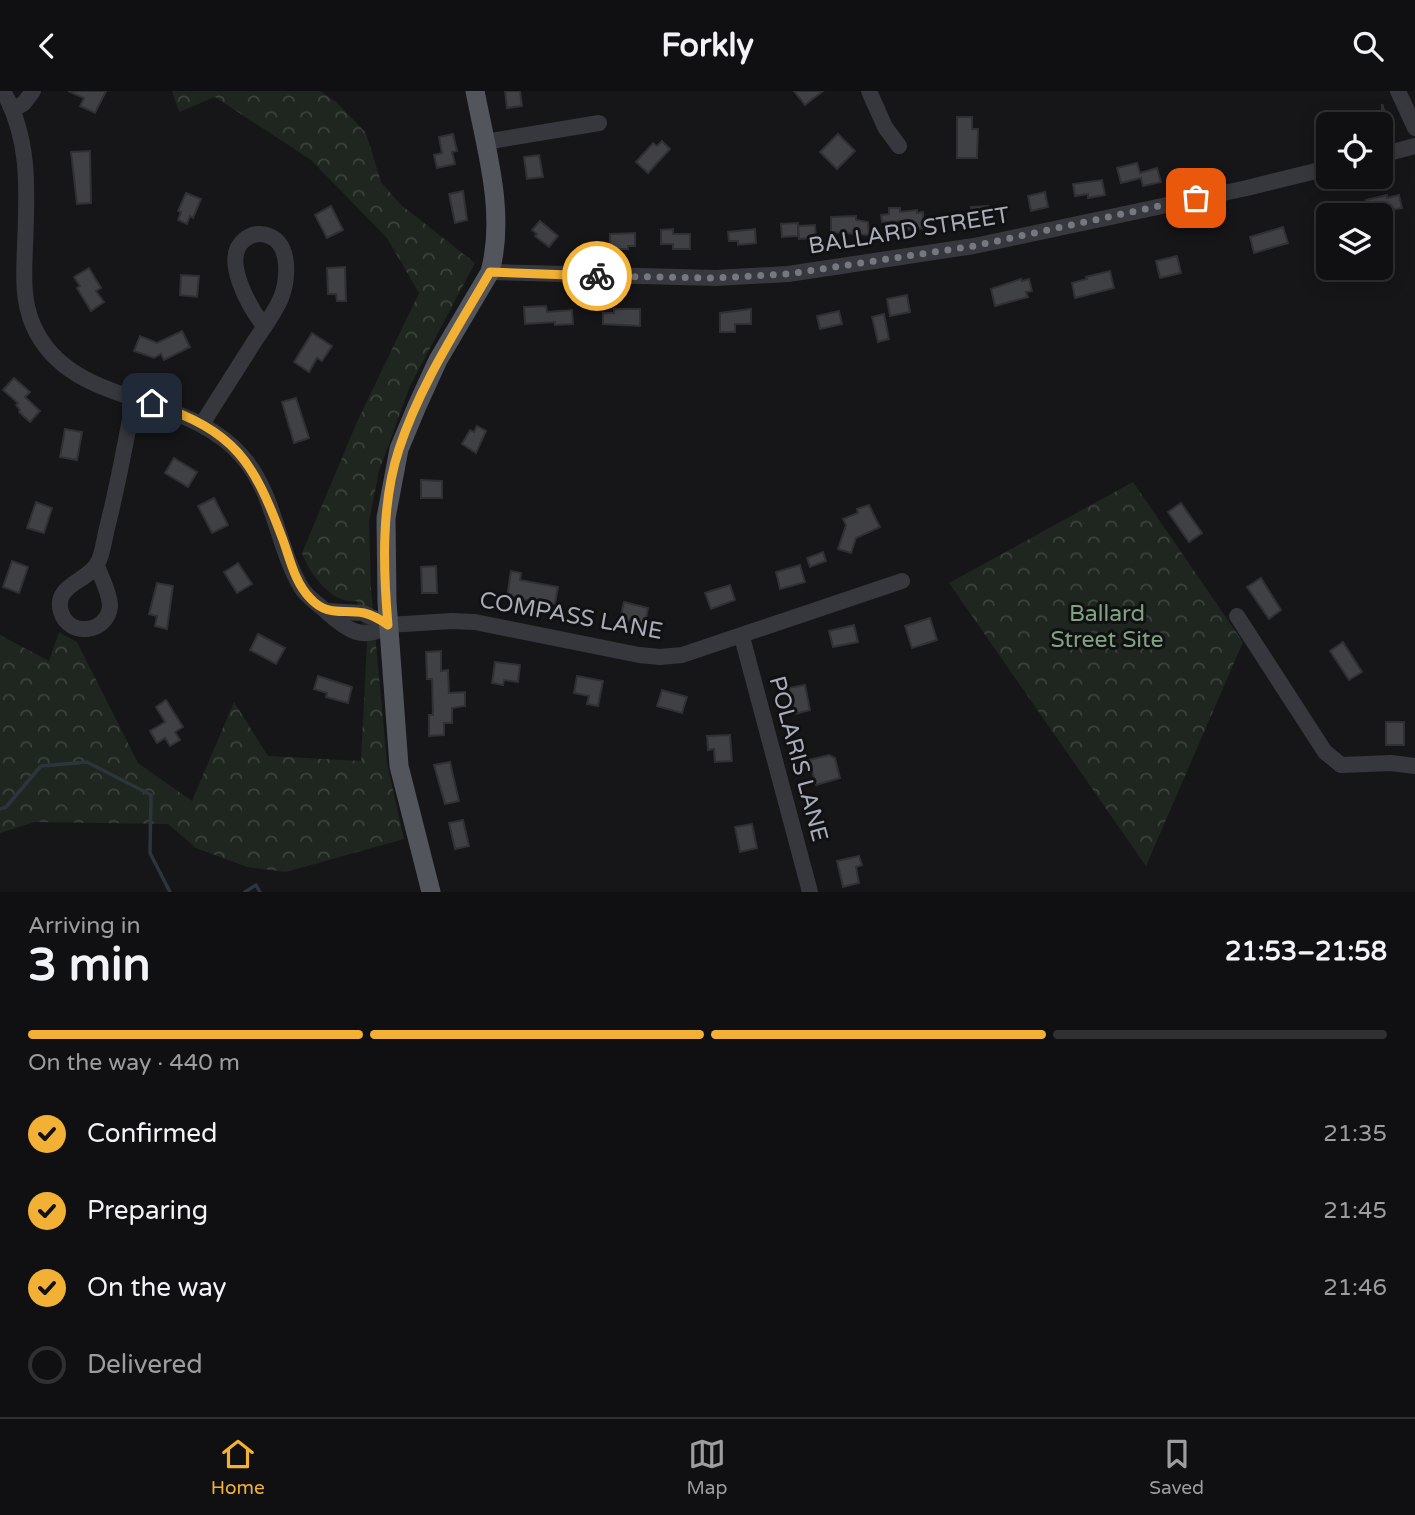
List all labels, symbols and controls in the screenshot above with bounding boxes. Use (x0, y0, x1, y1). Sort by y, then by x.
icon: back (28, 27, 66, 65)
text: Forkly (661, 27, 754, 65)
icon: search (1349, 27, 1387, 65)
map controls (1316, 112, 1393, 280)
button: locate (1316, 112, 1393, 189)
pin (1166, 168, 1226, 228)
icon: bag (1177, 179, 1215, 217)
street label: BALLARD STREET (807, 201, 1011, 261)
button: layers (1316, 203, 1393, 280)
courier (562, 241, 632, 311)
icon: bike (578, 257, 616, 295)
pin (122, 373, 182, 433)
icon: home (133, 384, 171, 422)
street label: COMPASS LANE (477, 586, 665, 646)
park label: Ballard Street Site (1050, 600, 1164, 654)
street label: POLARIS LANE (762, 673, 834, 845)
text: Arriving in (28, 912, 141, 940)
text: 21:53–21:58 (1225, 936, 1387, 967)
text: 3 min (28, 938, 151, 993)
text: On the way · 440 m (28, 1049, 240, 1077)
icon: check (28, 1115, 66, 1153)
text: Confirmed (87, 1118, 217, 1149)
text: 21:35 (1323, 1120, 1387, 1148)
icon: check (28, 1192, 66, 1230)
text: Preparing (87, 1195, 208, 1226)
text: 21:45 (1323, 1197, 1387, 1225)
icon: check (28, 1269, 66, 1307)
text: On the way (87, 1272, 227, 1303)
text: 21:46 (1323, 1274, 1387, 1302)
text: Delivered (87, 1349, 203, 1380)
tab: Home (211, 1435, 265, 1499)
tab: Map (686, 1435, 727, 1499)
tab: Saved (1149, 1435, 1204, 1499)

